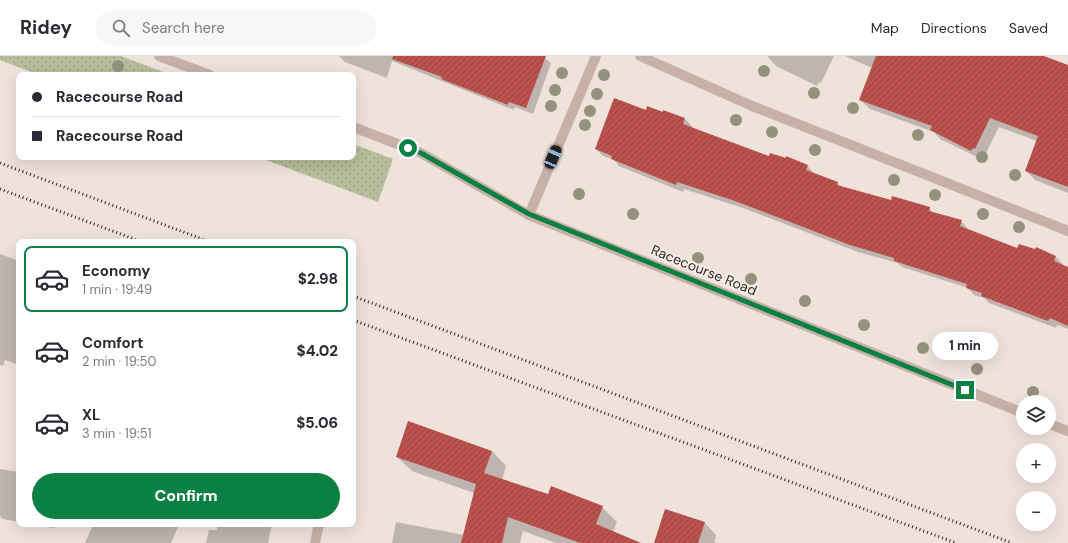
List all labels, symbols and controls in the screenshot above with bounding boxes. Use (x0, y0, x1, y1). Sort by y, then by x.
search box (96, 10, 376, 46)
text: Ridey (20, 15, 72, 40)
icon: search (110, 17, 132, 39)
text: Search here (142, 18, 225, 38)
text: Map (871, 19, 899, 37)
text: Directions (921, 19, 987, 37)
text: Saved (1009, 19, 1048, 37)
text: Racecourse Road (56, 87, 183, 107)
text: Racecourse Road (56, 126, 183, 146)
route start (399, 139, 417, 157)
car (543, 144, 563, 170)
street label: Racecourse Road (648, 241, 760, 299)
icon: car (34, 261, 70, 297)
text: Economy (82, 261, 150, 281)
text: $2.98 (298, 269, 338, 289)
text: 1 min · 19:49 (82, 281, 152, 298)
callout: 1 min (932, 332, 998, 360)
icon: car (34, 333, 70, 369)
text: Comfort (82, 333, 143, 353)
text: 1 min (949, 337, 981, 354)
text: $4.02 (297, 341, 338, 361)
text: 2 min · 19:50 (82, 353, 156, 370)
route end (956, 381, 974, 399)
map controls (1016, 395, 1056, 531)
button: layers (1016, 395, 1056, 435)
icon: car (34, 405, 70, 441)
text: XL (82, 405, 100, 425)
text: $5.06 (296, 413, 338, 433)
text: 3 min · 19:51 (82, 425, 152, 442)
button: + (1016, 443, 1056, 483)
button: Confirm (32, 473, 340, 519)
button: − (1016, 491, 1056, 531)

